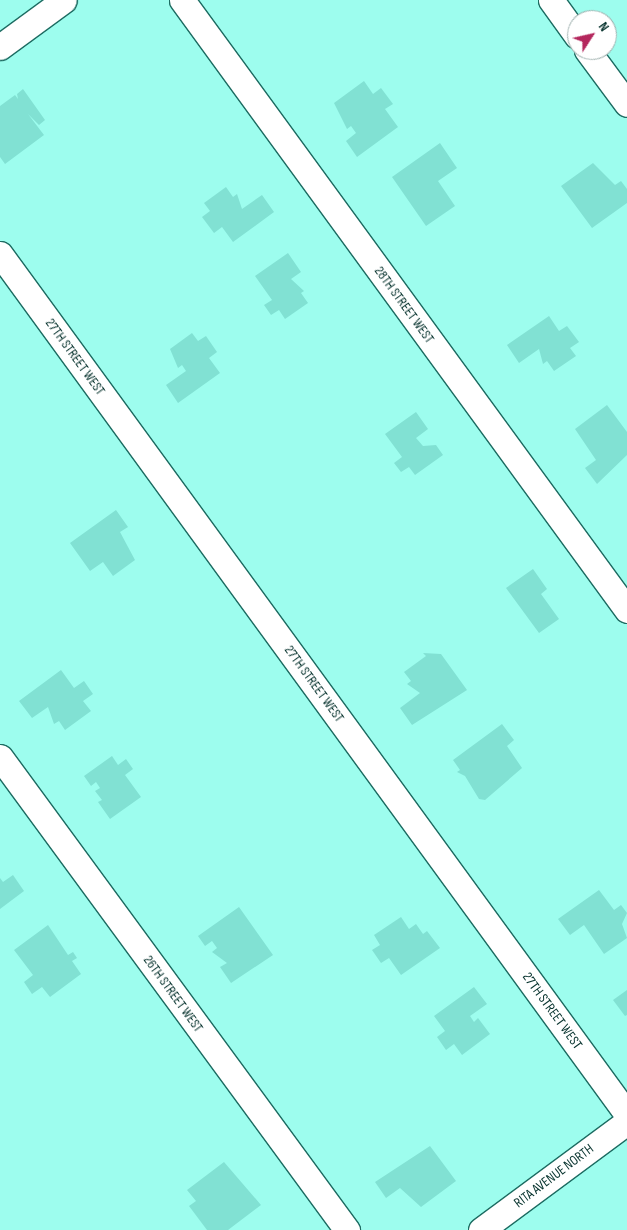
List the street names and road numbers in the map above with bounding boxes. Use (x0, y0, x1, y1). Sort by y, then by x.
street label: 28TH STREET WEST (370, 263, 438, 347)
street label: 27TH STREET WEST (42, 315, 108, 399)
street label: 27TH STREET WEST (281, 642, 347, 726)
street label: 26TH STREET WEST (140, 952, 206, 1036)
street label: 27TH STREET WEST (519, 969, 585, 1053)
street label: RITA AVENUE NORTH (511, 1141, 597, 1211)

